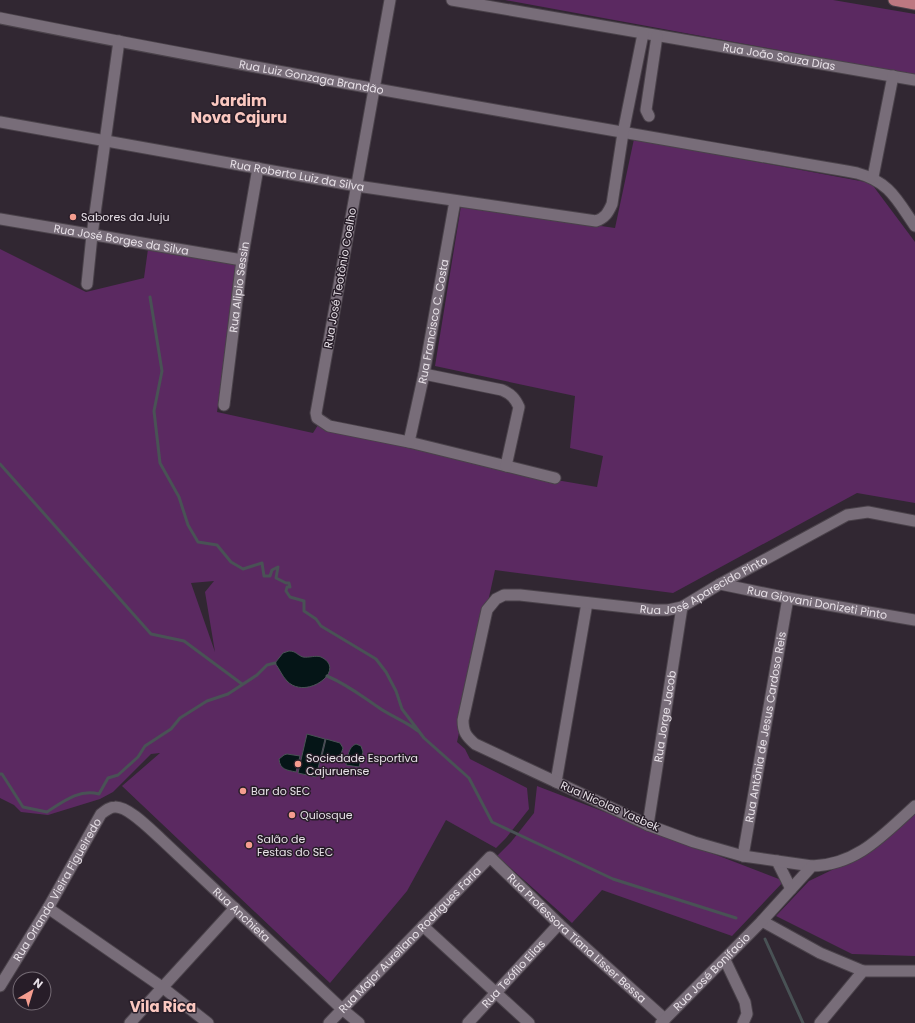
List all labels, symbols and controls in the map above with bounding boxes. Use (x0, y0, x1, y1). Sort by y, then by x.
street label: Rua João Souza Dias (722, 39, 837, 74)
street label: Rua Luiz Gonzaga Brandão (238, 56, 385, 98)
district label: Jardim Nova Cajuru (191, 90, 287, 128)
street label: Rua Roberto Luiz da Silva (229, 155, 365, 195)
street label: Rua José Teotônio Coelho (320, 207, 360, 349)
place label: Sabores da Juju (81, 209, 169, 225)
marker: Sabores da Juju (68, 212, 78, 222)
street label: Rua José Borges da Silva (53, 220, 190, 259)
street label: Rua Alipio Sessin (225, 240, 253, 333)
street label: Rua Francisco C. Costa (414, 258, 452, 385)
street label: Rua José Aparecido Pinto (639, 552, 770, 618)
street label: Rua Giovani Donizeti Pinto (746, 582, 889, 623)
street label: Rua Antônia de Jesus Cardoso Reis (741, 630, 790, 824)
street label: Rua Jorge Jacob (650, 669, 680, 763)
place label: Sociedade Esportiva Cajuruense (306, 750, 418, 779)
marker: Sociedade Esportiva Cajuruense (293, 759, 303, 769)
street label: Rua Nicolas Yasbek (558, 777, 662, 835)
place label: Bar do SEC (251, 783, 310, 799)
marker: Bar do SEC (238, 786, 248, 796)
place label: Quiosque (300, 807, 353, 823)
marker: Quiosque (287, 810, 297, 820)
street label: Rua Orlando Vieira Figueiredo (9, 815, 105, 964)
place label: Salão de Festas do SEC (257, 831, 333, 860)
marker: Salão de Festas do SEC (244, 840, 254, 850)
street label: Rua Major Aureliano Rodrigues Faria (335, 863, 485, 1017)
street label: Rua Professora Tiana Lisser Bessa (504, 870, 650, 1006)
street label: Rua Anchieta (209, 884, 274, 946)
street label: Rua José Bonifacio (670, 929, 754, 1014)
street label: Rua Teófilo Elias (478, 936, 549, 1011)
north arrow (12, 971, 52, 1011)
text: N (30, 974, 46, 992)
district label: Vila Rica (130, 996, 196, 1017)

